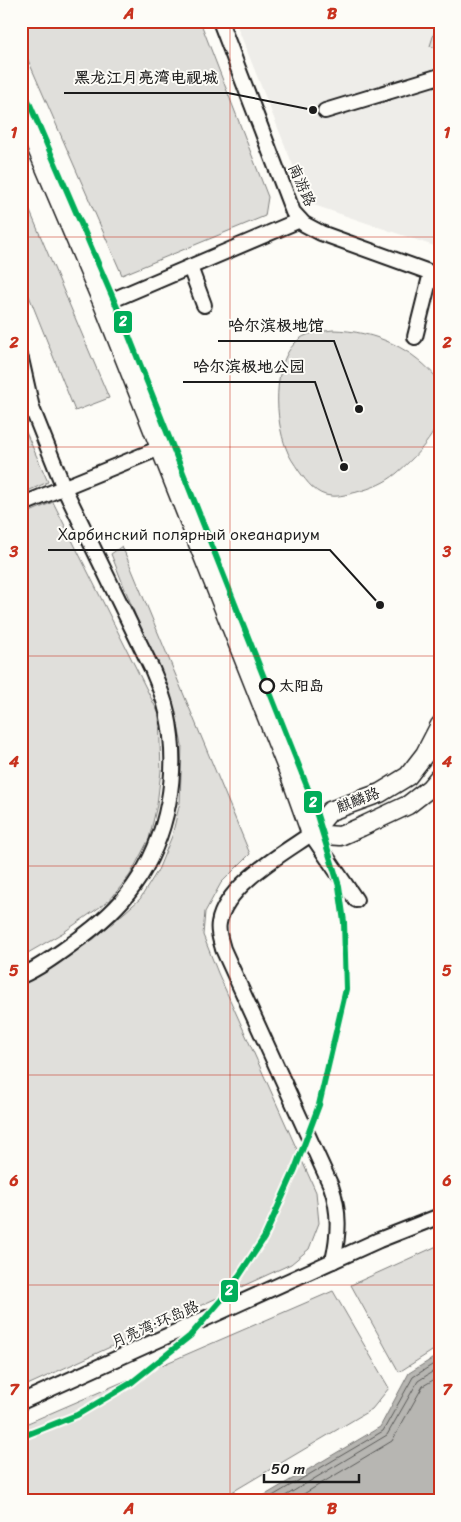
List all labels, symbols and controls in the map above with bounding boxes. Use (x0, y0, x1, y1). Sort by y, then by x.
text: A (123, 0, 134, 28)
text: B (327, 0, 338, 28)
callout: 黑龙江月亮湾电视城 (64, 62, 228, 93)
text: 黑龙江月亮湾电视城 (74, 63, 218, 92)
text: 1 (11, 118, 18, 147)
text: 1 (444, 118, 451, 147)
street label: 南游路 (281, 159, 323, 211)
text: 2 (118, 309, 128, 334)
line badge: 2 (113, 310, 133, 334)
callout: 哈尔滨极地馆 (218, 310, 334, 341)
text: 哈尔滨极地馆 (228, 311, 324, 340)
text: 2 (8, 328, 19, 357)
text: 2 (441, 328, 452, 357)
callout: 哈尔滨极地公园 (183, 351, 315, 382)
text: 哈尔滨极地公园 (193, 352, 305, 381)
callout: Харбинский полярный океанариум (48, 519, 330, 550)
text: Харбинский полярный океанариум (58, 520, 320, 549)
text: 3 (9, 537, 19, 566)
text: 3 (442, 537, 452, 566)
place label: 太阳岛 (279, 673, 324, 699)
marker: 太阳岛 (259, 678, 275, 694)
text: 4 (8, 747, 19, 776)
text: 4 (441, 747, 452, 776)
street label: 麒麟路 (332, 780, 384, 820)
line badge: 2 (303, 790, 323, 814)
text: 2 (308, 790, 318, 815)
text: 5 (9, 956, 19, 985)
text: 5 (442, 956, 452, 985)
text: 6 (8, 1166, 19, 1195)
text: 6 (441, 1166, 452, 1195)
text: 2 (224, 1278, 234, 1303)
line badge: 2 (220, 1279, 239, 1303)
street label: 月亮湾·环岛路 (107, 1293, 203, 1355)
text: 7 (9, 1375, 20, 1404)
text: 7 (442, 1375, 453, 1404)
scale bar (264, 1452, 358, 1484)
text: 50 m (271, 1456, 306, 1482)
text: A (123, 1494, 134, 1522)
text: B (327, 1494, 338, 1522)

